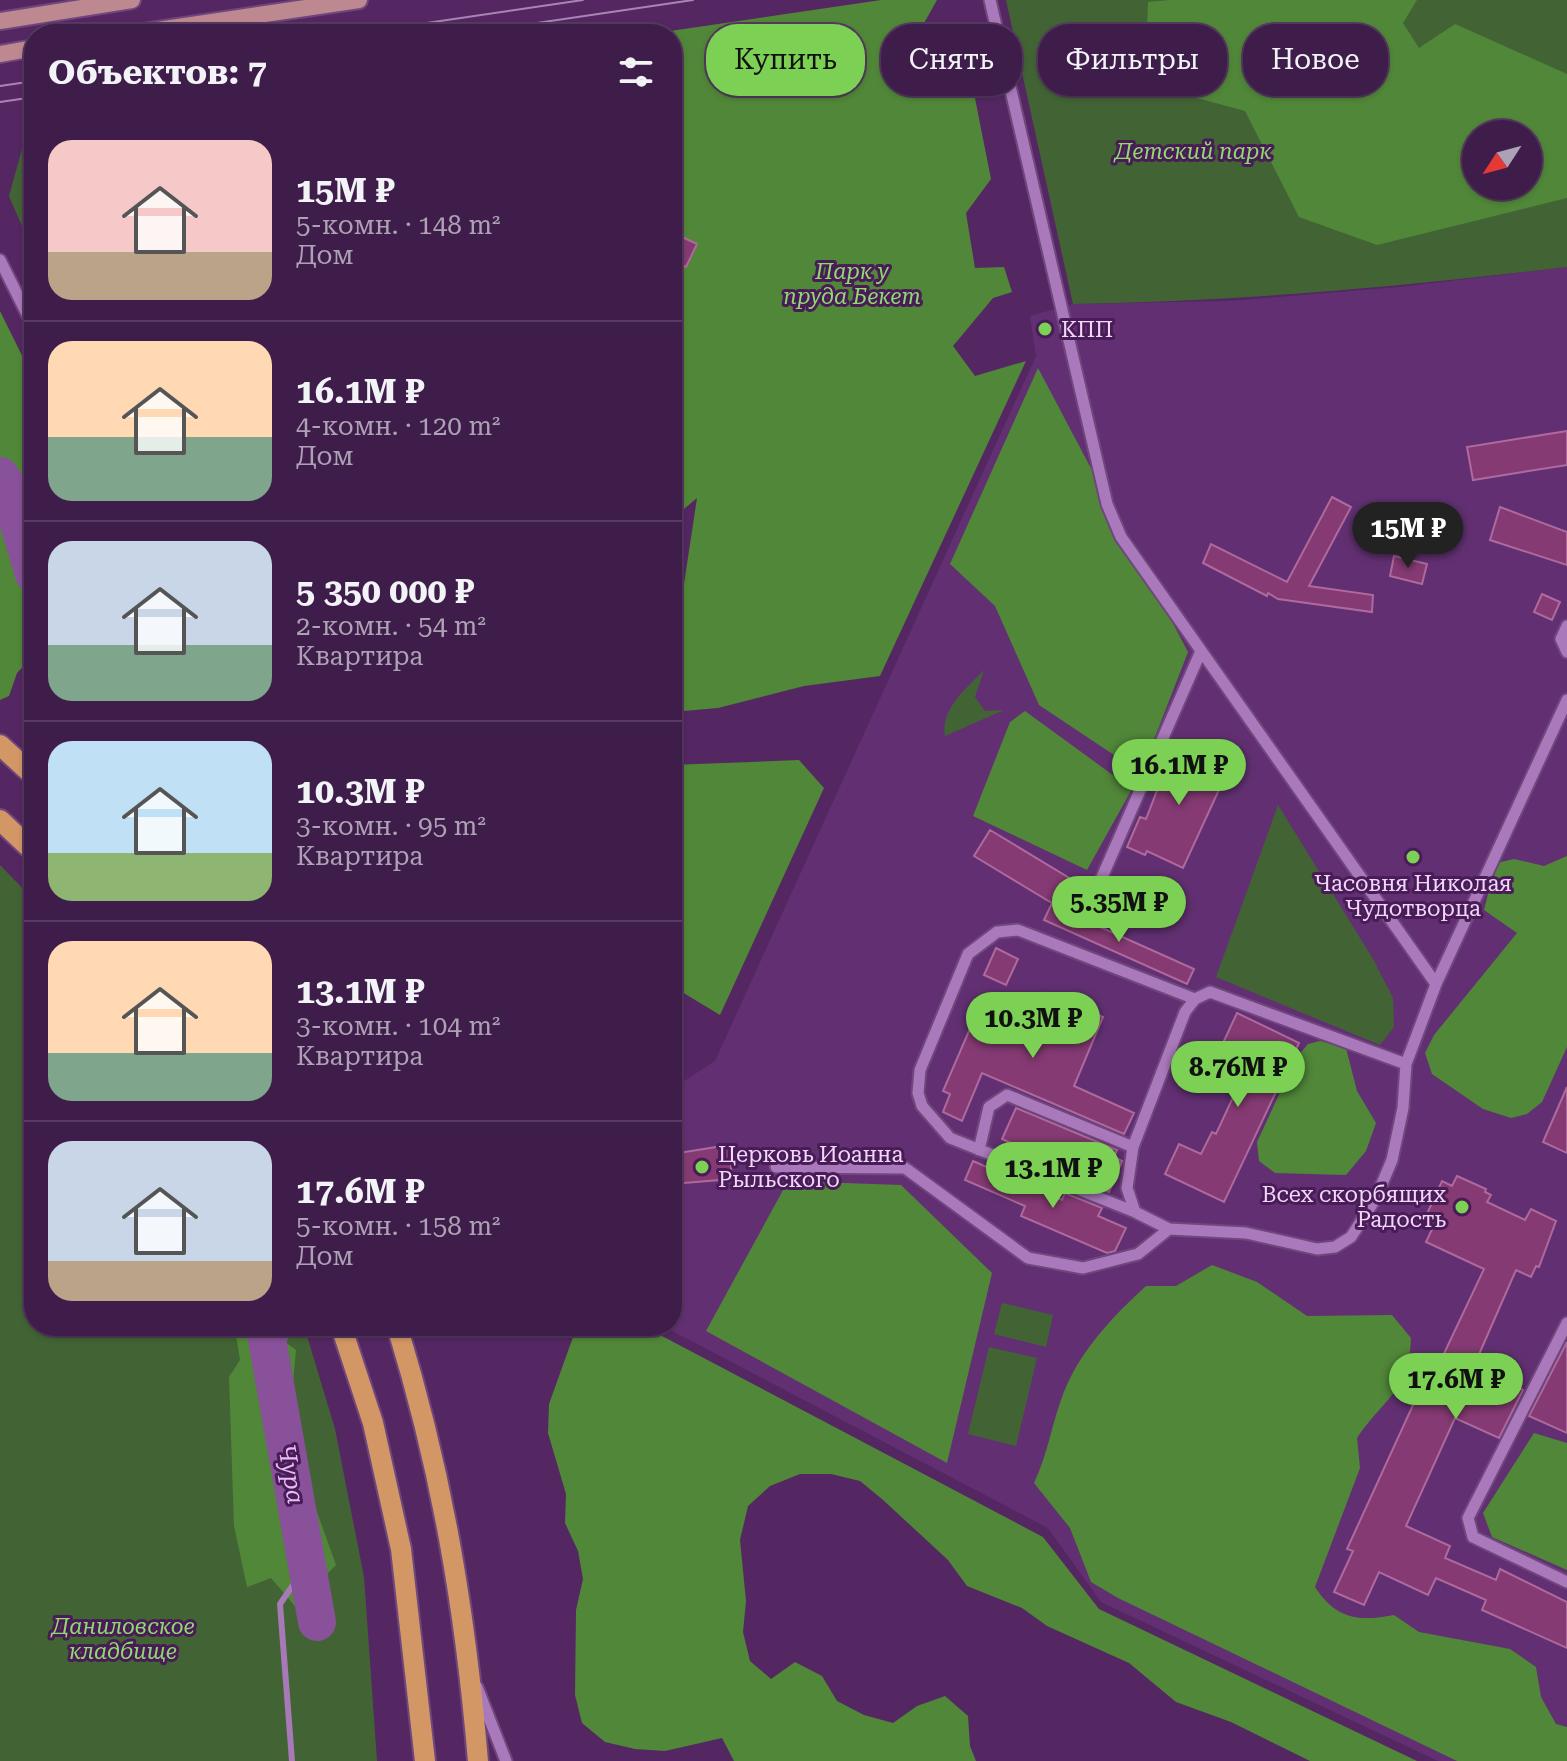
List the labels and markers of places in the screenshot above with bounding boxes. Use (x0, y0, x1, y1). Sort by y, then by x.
place label: КПП (1061, 317, 1113, 342)
marker: КПП (1036, 320, 1054, 338)
pin: 15M ₽ (1352, 502, 1464, 570)
pin: 16.1M ₽ (1105, 739, 1253, 807)
marker: Часовня Николая Чудотворца (1404, 848, 1422, 866)
place label: Часовня Николая Чудотворца (1314, 871, 1512, 921)
pin: 5.35M ₽ (1045, 876, 1193, 944)
pin: 10.3M ₽ (959, 992, 1107, 1060)
pin: 8.76M ₽ (1164, 1041, 1312, 1109)
place label: Церковь Иоанна Рыльского (718, 1142, 903, 1192)
pin: 13.1M ₽ (979, 1142, 1127, 1210)
marker: Церковь Иоанна Рыльского (693, 1158, 711, 1176)
place label: Всех скорбящих Радость (1262, 1182, 1446, 1232)
marker: Всех скорбящих Радость (1453, 1198, 1471, 1216)
pin: 17.6M ₽ (1382, 1353, 1530, 1421)

